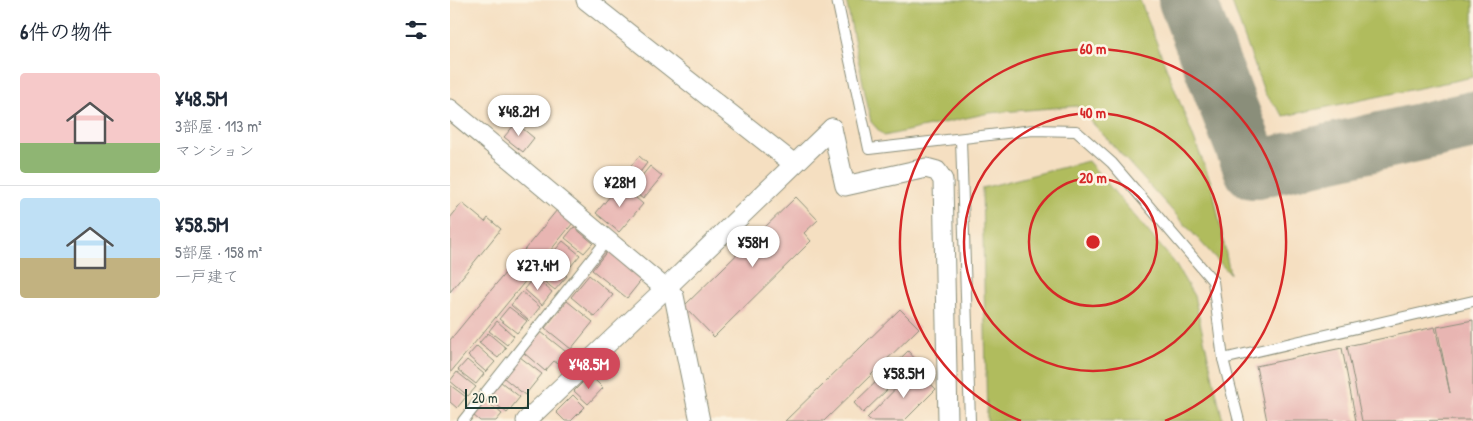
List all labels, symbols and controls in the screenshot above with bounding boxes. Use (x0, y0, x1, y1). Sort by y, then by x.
icon: filters (402, 16, 430, 44)
text: 6件の物件 (20, 17, 112, 46)
text: 60 m (1080, 38, 1106, 59)
text: ¥48.5M (175, 84, 228, 113)
icon: home (60, 93, 120, 153)
pin: ¥48.2M (478, 94, 560, 137)
text: ¥48.2M (499, 100, 539, 122)
text: 40 m (1080, 102, 1106, 123)
text: 3部屋 · 113 m² (175, 115, 262, 137)
text: マンション (175, 139, 254, 161)
pin: ¥28M (590, 166, 650, 208)
text: 20 m (1079, 167, 1107, 188)
text: ¥28M (604, 171, 636, 193)
text: ¥58.5M (175, 210, 229, 239)
icon: home (60, 218, 120, 278)
pin: ¥58M (723, 226, 783, 268)
text: ¥58M (738, 231, 768, 253)
centre of rings (1084, 233, 1102, 251)
text: 5部屋 · 158 m² (175, 241, 262, 263)
pin: ¥27.4M (497, 248, 579, 291)
text: ¥27.4M (517, 254, 559, 276)
text: 一戸建て (175, 265, 239, 287)
pin: ¥48.5M (548, 348, 630, 390)
text: ¥48.5M (569, 353, 609, 375)
pin: ¥58.5M (863, 356, 945, 399)
text: ¥58.5M (884, 362, 924, 384)
scale bar (465, 386, 529, 409)
text: 20 m (472, 388, 498, 407)

